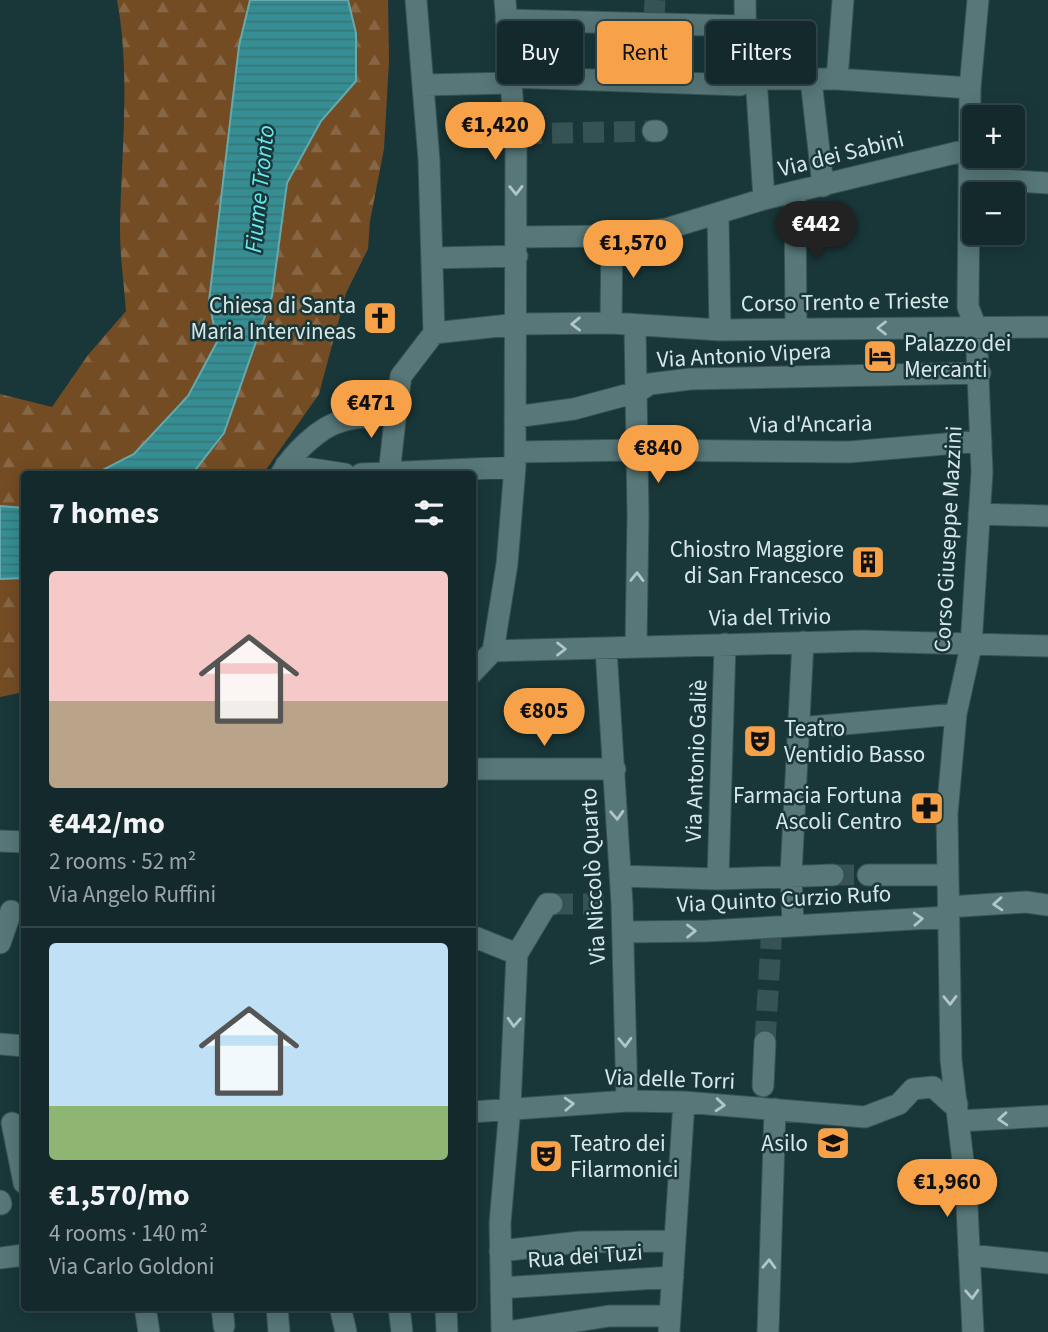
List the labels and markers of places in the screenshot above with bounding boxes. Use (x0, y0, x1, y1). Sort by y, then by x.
pin: €1,420 (438, 102, 552, 162)
pin: €442 (775, 202, 857, 261)
pin: €1,570 (576, 220, 690, 280)
place label: Chiesa di Santa Maria Intervineas (190, 289, 356, 348)
church icon: Chiesa di Santa Maria Intervineas (361, 299, 399, 337)
place label: Palazzo dei Mercanti (904, 327, 1011, 386)
hotel icon: Palazzo dei Mercanti (861, 337, 899, 375)
pin: €471 (330, 380, 412, 440)
pin: €840 (617, 426, 699, 485)
place label: Chiostro Maggiore di San Francesco (670, 533, 844, 592)
building icon: Chiostro Maggiore di San Francesco (849, 543, 887, 581)
pin: €805 (503, 688, 585, 748)
place label: Teatro Ventidio Basso (784, 712, 925, 771)
theatre icon: Teatro Ventidio Basso (741, 722, 779, 760)
place label: Farmacia Fortuna Ascoli Centro (733, 779, 902, 838)
pharmacy icon: Farmacia Fortuna Ascoli Centro (908, 789, 946, 827)
school or university icon: Asilo (814, 1124, 852, 1162)
place label: Teatro dei Filarmonici (570, 1127, 678, 1186)
place label: Asilo (761, 1127, 808, 1160)
theatre icon: Teatro dei Filarmonici (527, 1137, 565, 1175)
pin: €1,960 (890, 1160, 1004, 1219)

